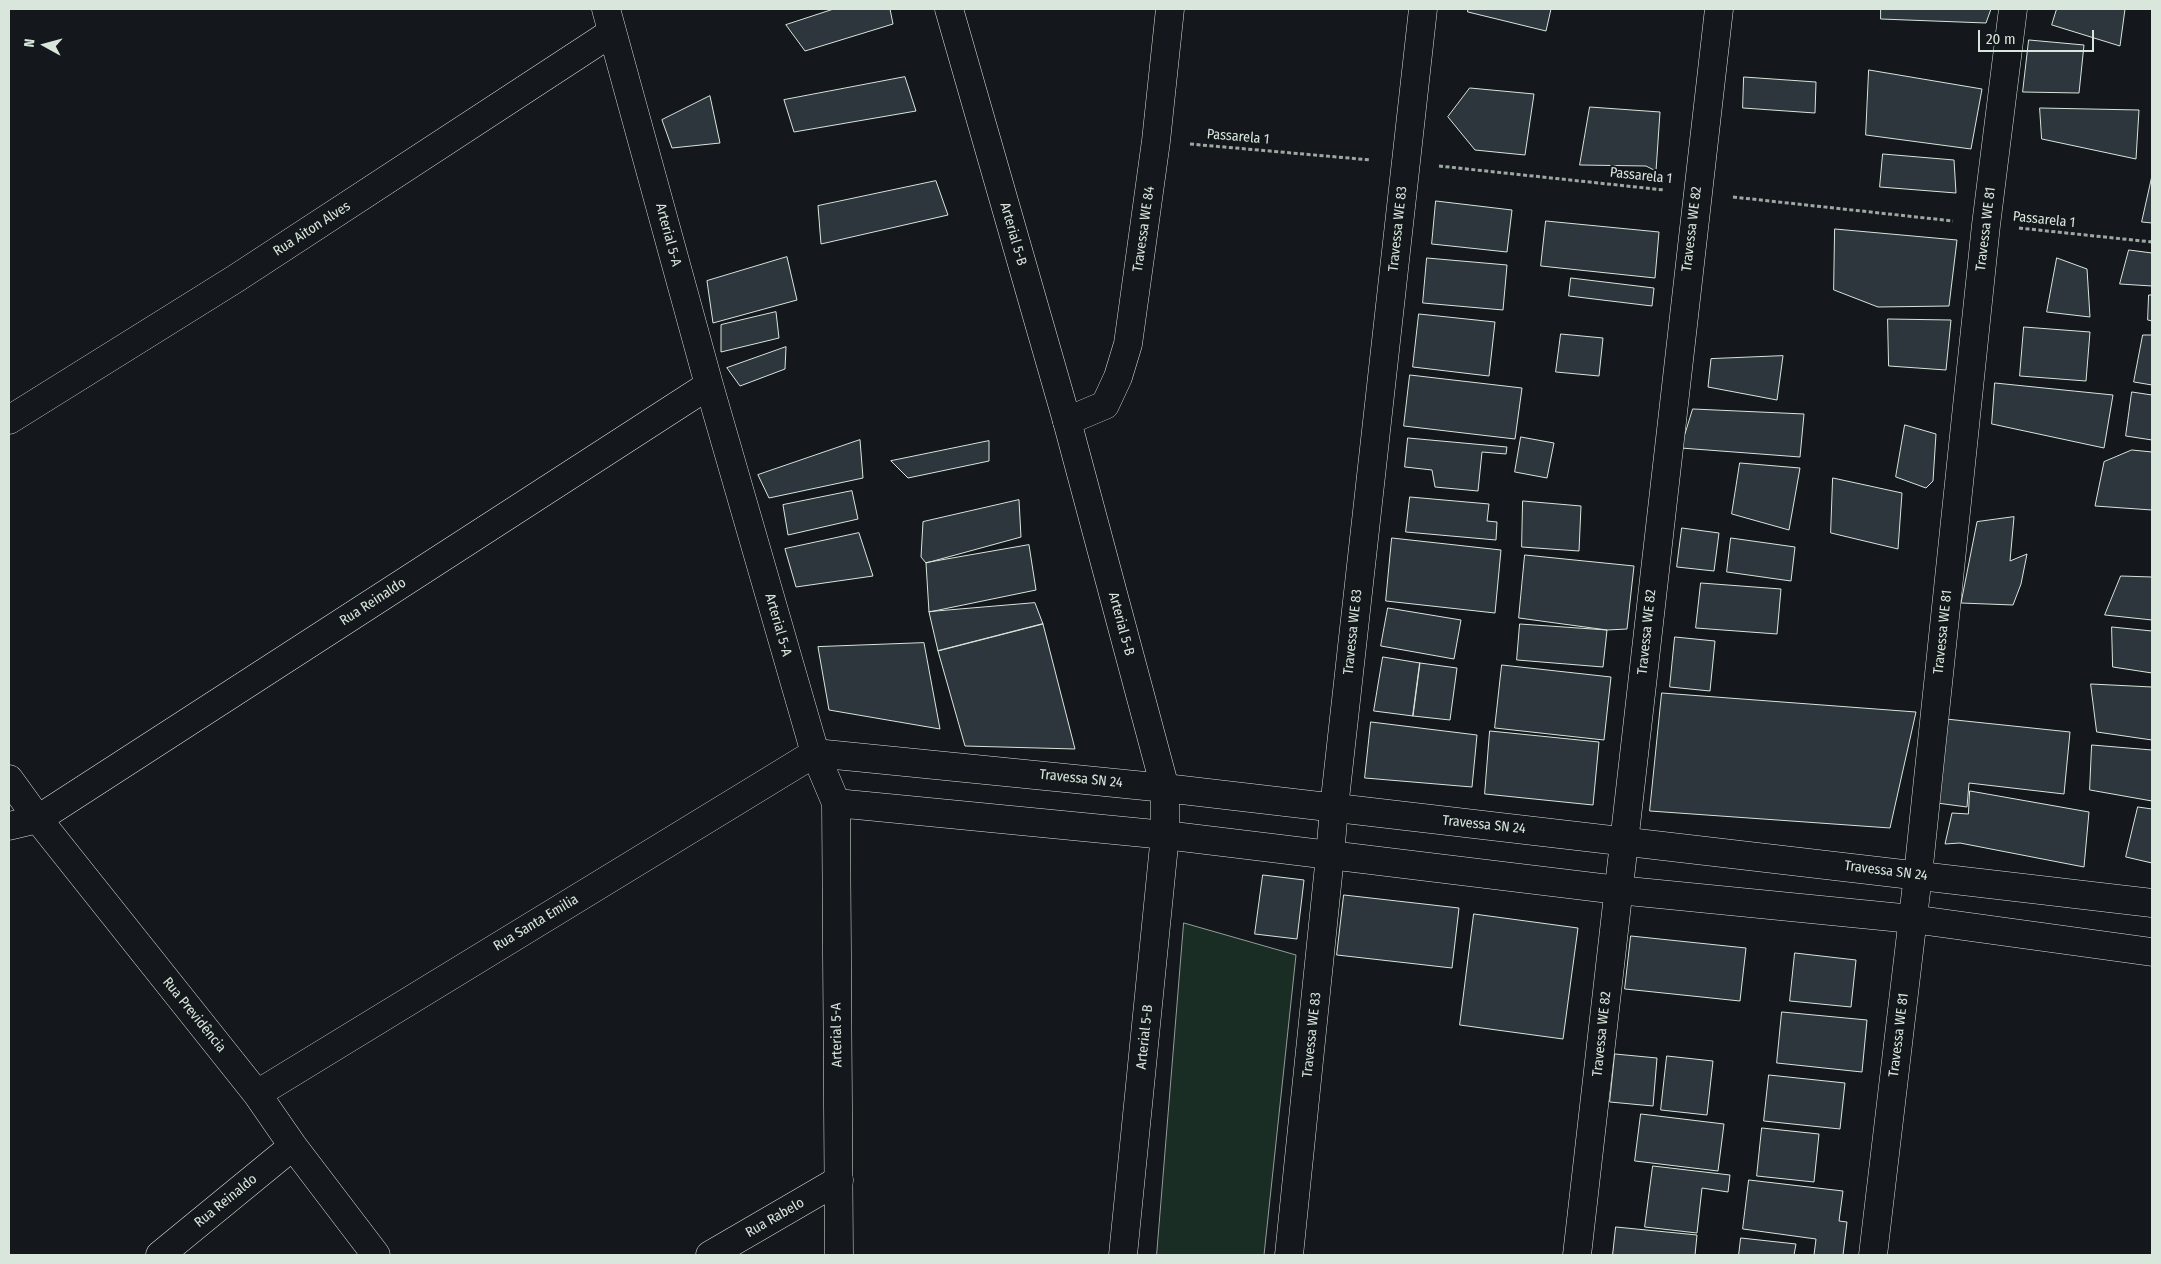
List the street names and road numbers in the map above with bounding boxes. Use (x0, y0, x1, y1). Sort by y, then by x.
street label: Passarela 1 (1206, 126, 1270, 148)
street label: Passarela 1 (1609, 164, 1673, 188)
street label: Travessa WE 84 (1130, 185, 1158, 273)
street label: Travessa WE 83 (1385, 185, 1411, 273)
street label: Travessa WE 82 (1678, 186, 1706, 272)
street label: Travessa WE 81 (1973, 186, 1999, 272)
street label: Rua Aiton Alves (270, 198, 354, 260)
street label: Arterial 5-B (996, 200, 1030, 268)
street label: Arterial 5-A (652, 202, 684, 268)
street label: Passarela 1 (2012, 208, 2076, 232)
street label: Rua Reinaldo (337, 574, 409, 630)
street label: Travessa WE 83 (1340, 588, 1366, 676)
street label: Travessa WE 82 (1634, 589, 1660, 675)
street label: Travessa WE 81 (1930, 589, 1956, 675)
street label: Arterial 5-B (1104, 590, 1138, 658)
street label: Arterial 5-A (761, 592, 795, 658)
street label: Travessa SN 24 (1039, 766, 1123, 792)
street label: Travessa SN 24 (1442, 812, 1526, 838)
street label: Travessa SN 24 (1844, 858, 1928, 884)
street label: Rua Santa Emilia (491, 891, 581, 955)
street label: Rua Previdência (159, 974, 229, 1056)
street label: Travessa WE 83 (1299, 991, 1325, 1079)
street label: Travessa WE 82 (1589, 991, 1615, 1077)
street label: Travessa WE 81 (1886, 992, 1912, 1078)
street label: Arterial 5-A (828, 1003, 846, 1067)
street label: Arterial 5-B (1133, 1004, 1157, 1070)
street label: Rua Reinaldo (191, 1171, 261, 1231)
street label: Rua Rabelo (743, 1195, 807, 1241)

